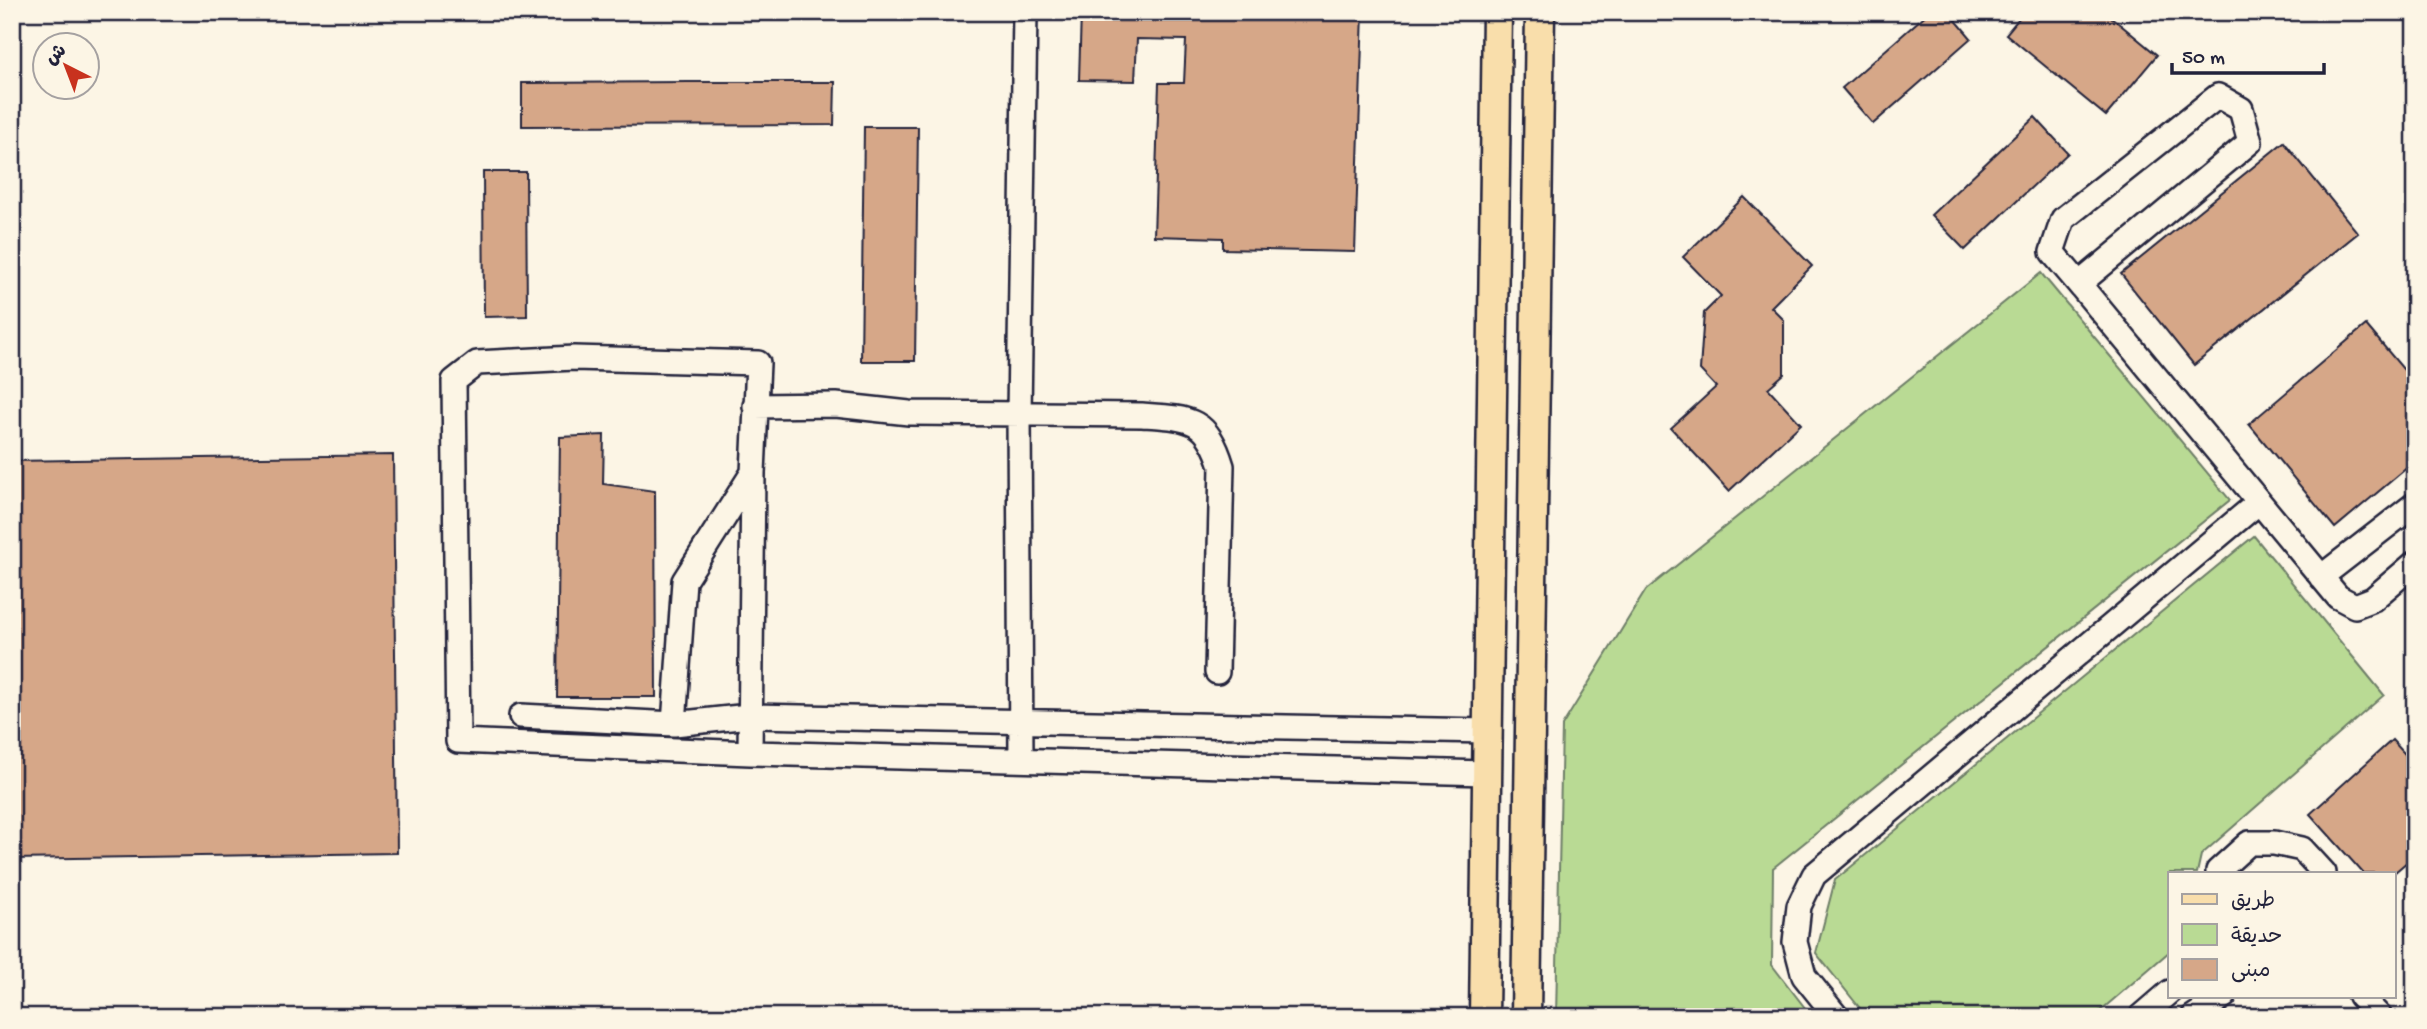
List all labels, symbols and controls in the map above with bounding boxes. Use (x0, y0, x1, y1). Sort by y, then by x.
north arrow (32, 32, 102, 102)
scale bar (2172, 32, 2324, 76)
text: ش (42, 40, 72, 72)
text: 50 m (2182, 47, 2225, 72)
legend (2168, 872, 2396, 998)
text: طريق (2231, 890, 2275, 915)
text: حديقة (2231, 926, 2282, 951)
text: مبنى (2231, 960, 2270, 985)

